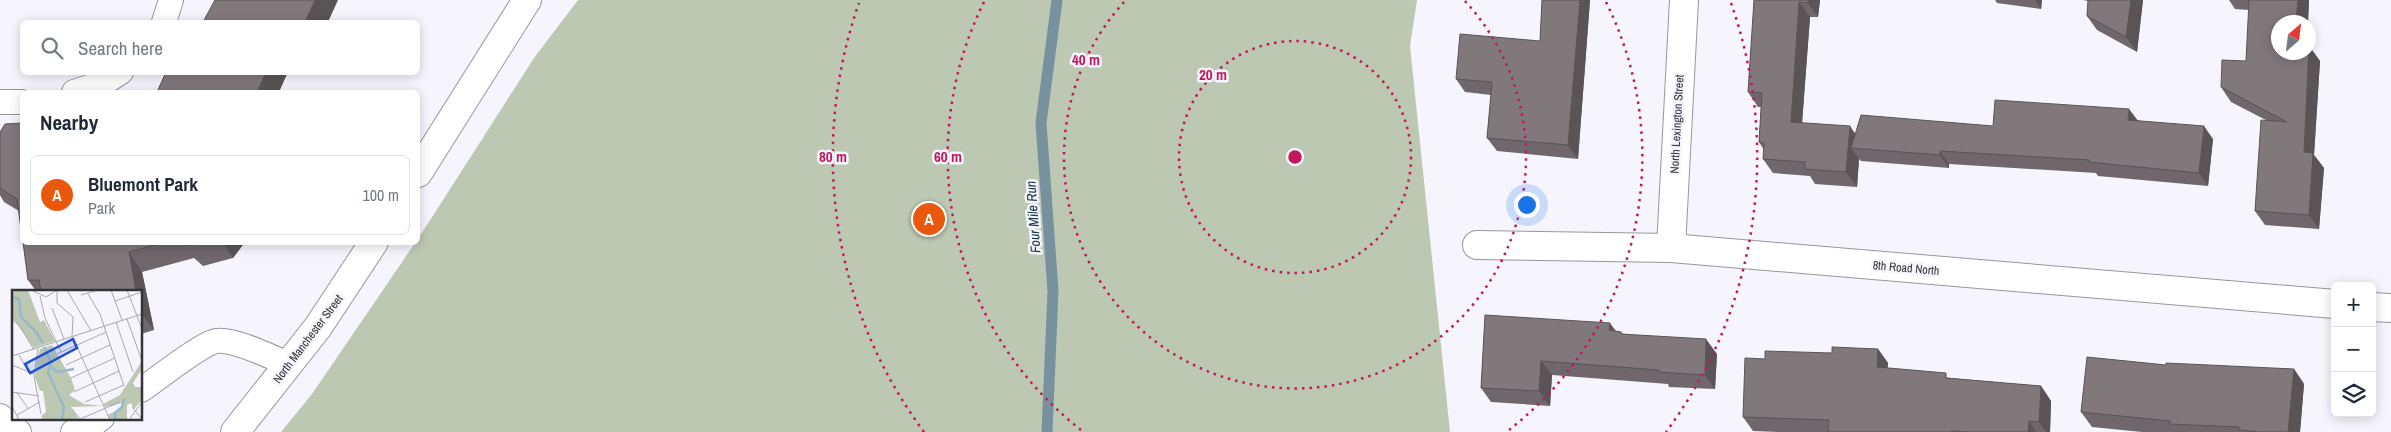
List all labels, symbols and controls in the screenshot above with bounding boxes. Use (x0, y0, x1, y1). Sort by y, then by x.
north arrow (2271, 15, 2316, 60)
search box (20, 20, 420, 75)
icon: search (38, 34, 66, 62)
text: Search here (78, 35, 163, 61)
text: 40 m (1072, 49, 1100, 70)
text: 20 m (1199, 64, 1227, 85)
street label: North Lexington Street (1666, 74, 1688, 174)
text: Nearby (40, 108, 98, 137)
text: 80 m (819, 146, 847, 167)
text: 60 m (934, 146, 962, 167)
centre of rings (1286, 148, 1304, 166)
text: Bluemont Park (88, 171, 198, 197)
water label: Four Mile Run (1021, 180, 1045, 254)
text: A (52, 184, 62, 206)
text: 100 m (363, 184, 399, 206)
your location (1514, 192, 1540, 218)
text: Park (88, 197, 115, 219)
pin: A (913, 200, 945, 238)
street label: 8th Road North (1872, 257, 1940, 279)
map controls (2331, 282, 2376, 417)
button: + (2331, 282, 2376, 327)
inset map (12, 290, 142, 420)
street label: North Manchester Street (269, 291, 347, 387)
button: − (2331, 327, 2376, 372)
button: layers (2331, 372, 2376, 417)

